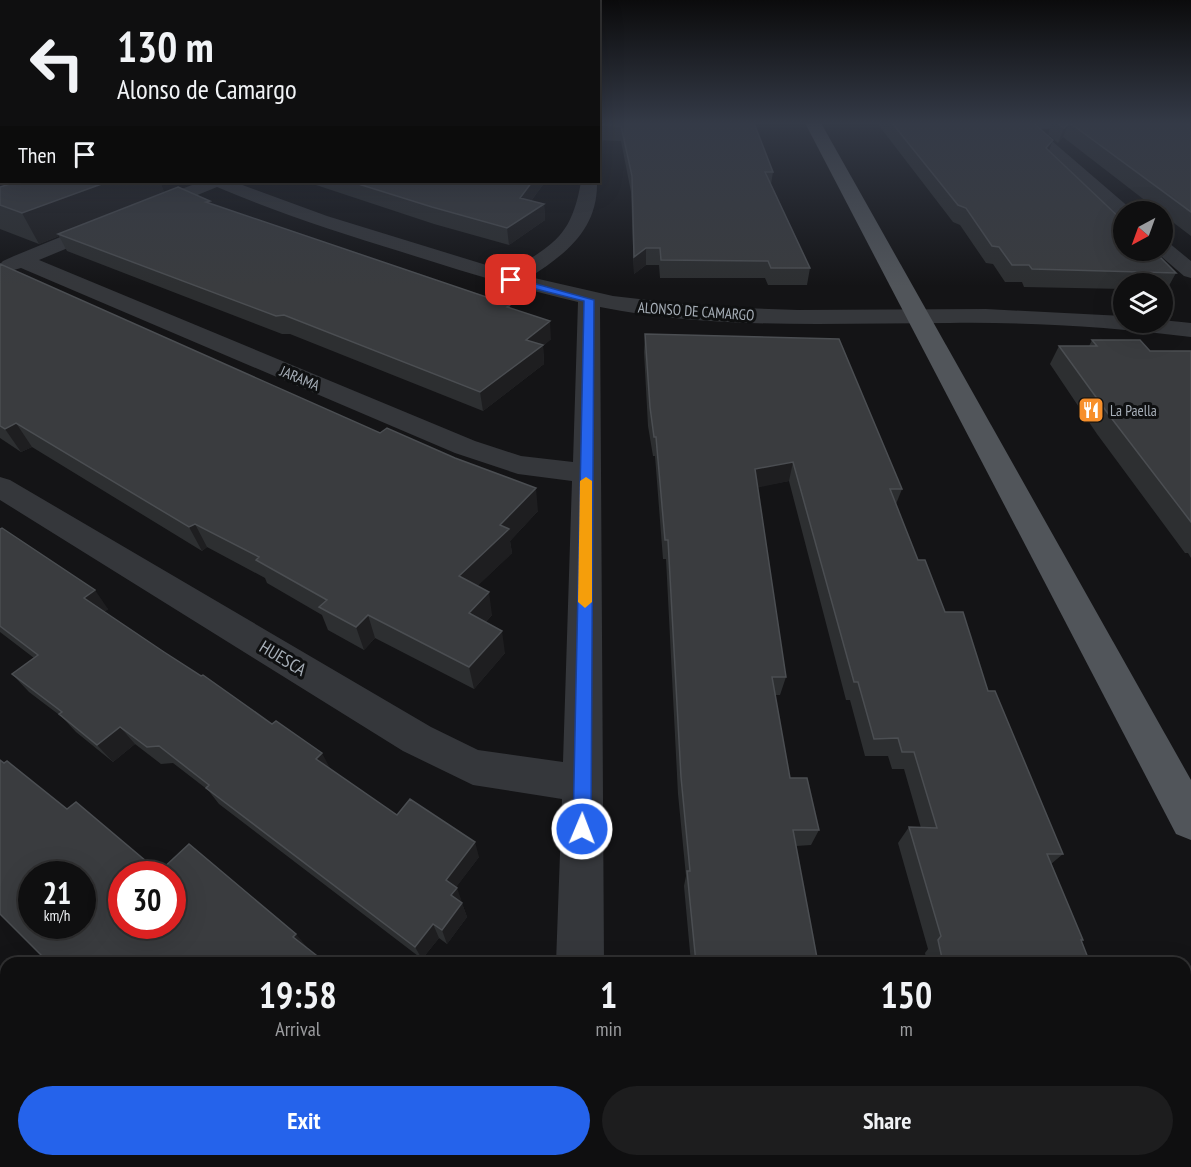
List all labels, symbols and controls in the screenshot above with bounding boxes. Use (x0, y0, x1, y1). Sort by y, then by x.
text: 130 m (117, 19, 214, 74)
icon: left (18, 24, 96, 102)
text: Alonso de Camargo (117, 72, 297, 106)
icon: arrive (68, 138, 101, 171)
text: Then (18, 141, 56, 169)
north arrow (1113, 201, 1173, 261)
map controls (1113, 201, 1173, 333)
pin (485, 254, 536, 305)
icon: arrive (494, 263, 527, 296)
button: layers (1113, 273, 1173, 333)
street label: ALONSO DE CAMARGO (637, 297, 755, 325)
street label: JARAMA (276, 361, 324, 395)
restaurant icon: La Paella (1076, 395, 1106, 425)
place label: La Paella (1110, 401, 1157, 420)
street label: HUESCA (255, 635, 311, 681)
position arrow (550, 797, 614, 861)
speed limit sign: 30 (108, 861, 186, 939)
text: 21 (43, 873, 71, 912)
text: km/h (44, 906, 70, 925)
text: 19:58 (259, 971, 337, 1018)
text: 1 (600, 971, 617, 1018)
text: 150 (881, 971, 932, 1018)
text: Arrival (275, 1016, 320, 1042)
text: min (596, 1016, 622, 1042)
text: m (900, 1016, 913, 1042)
button: Exit (18, 1086, 590, 1155)
button: Share (602, 1086, 1173, 1155)

